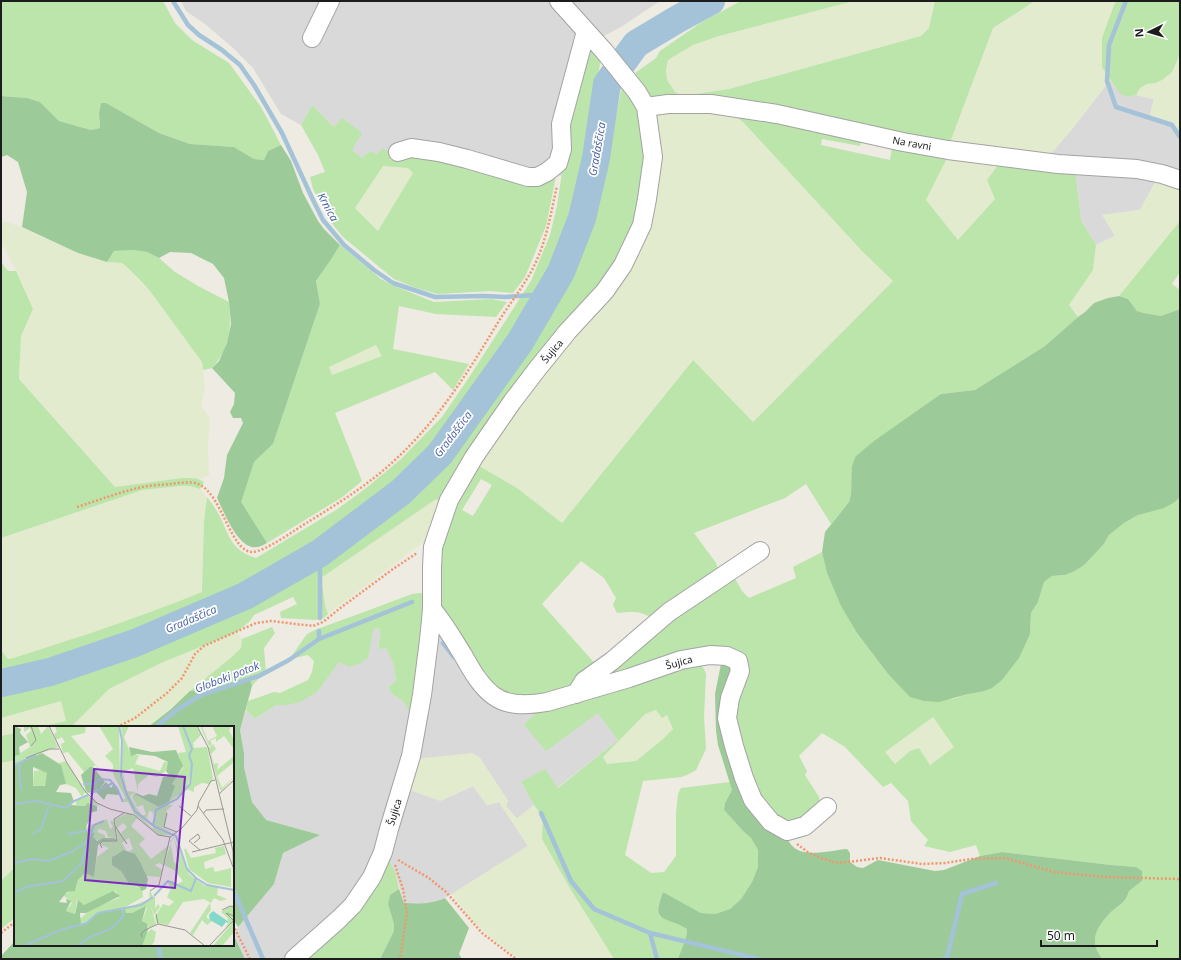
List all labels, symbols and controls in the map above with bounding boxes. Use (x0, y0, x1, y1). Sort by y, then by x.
north arrow (1129, 12, 1169, 52)
text: N (1131, 28, 1146, 38)
water label: Gradaščica (584, 120, 609, 177)
street label: Na ravni (891, 133, 933, 153)
water label: Krnica (314, 190, 343, 225)
street label: Šujica (538, 336, 566, 366)
water label: Gradaščica (430, 407, 475, 460)
water label: Gradaščica (163, 601, 219, 636)
street label: Šujica (664, 652, 694, 672)
water label: Globoki potok (192, 657, 262, 696)
inset map (14, 726, 234, 946)
street label: Šujica (383, 797, 405, 827)
scale bar (1041, 922, 1157, 948)
text: 50 m (1047, 927, 1075, 944)

